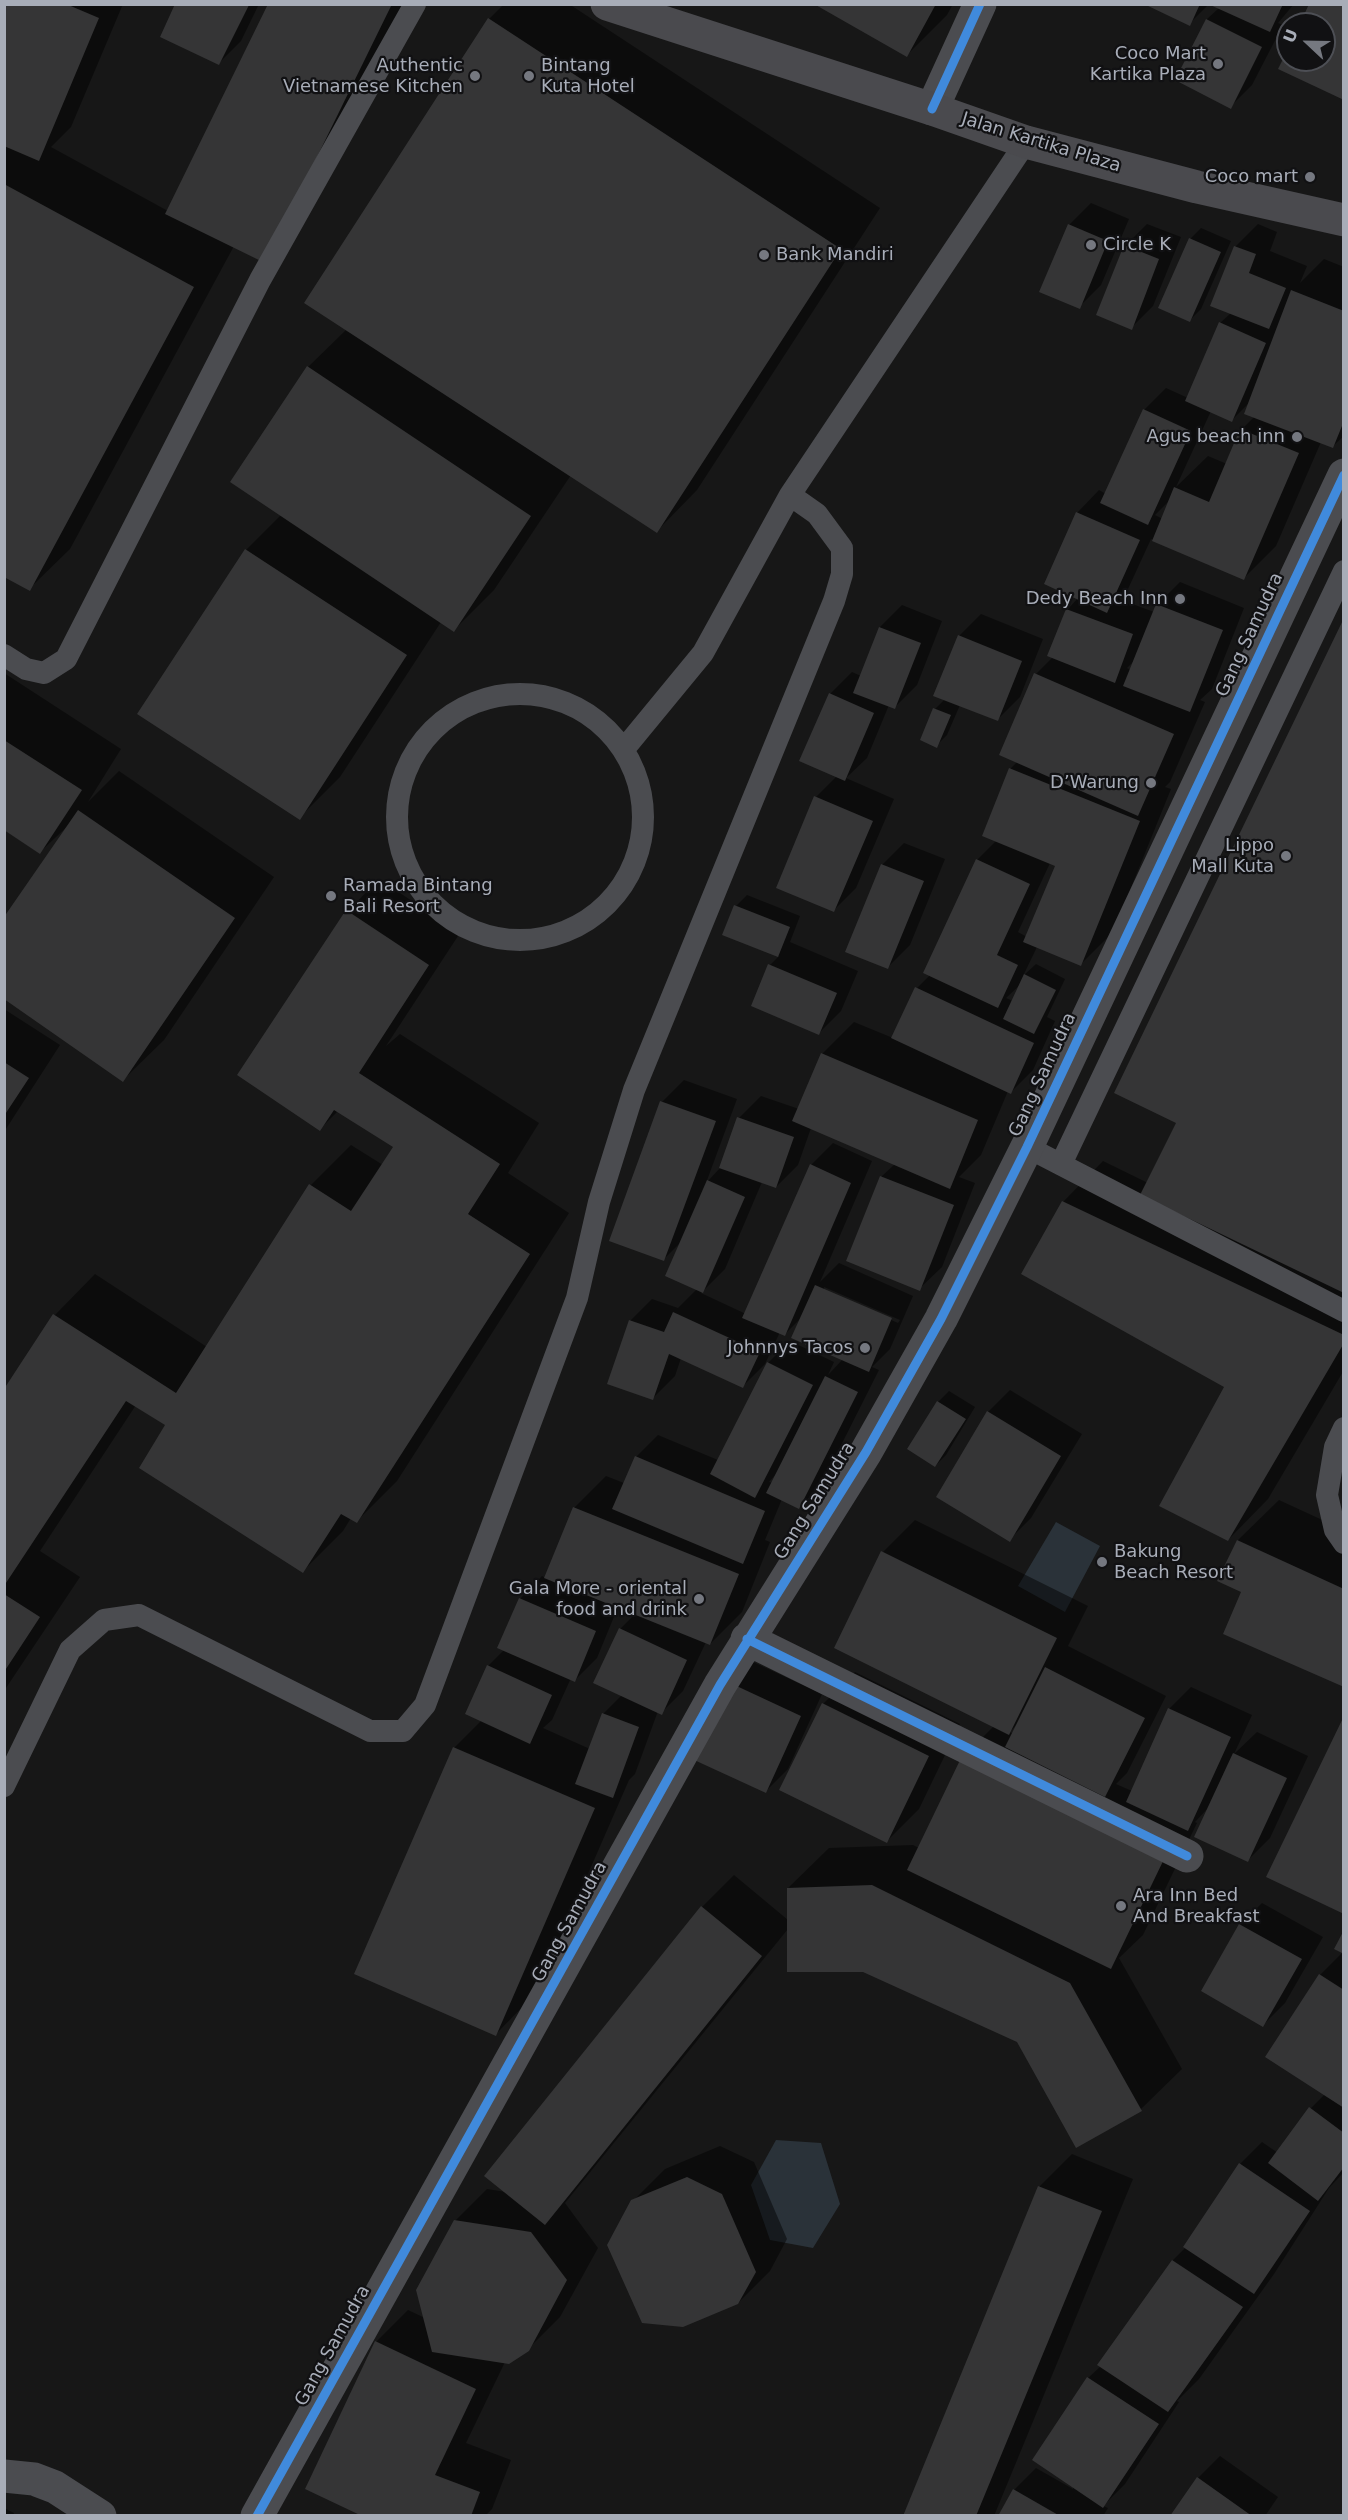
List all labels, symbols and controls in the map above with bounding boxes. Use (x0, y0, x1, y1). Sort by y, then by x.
north arrow (1276, 12, 1336, 72)
text: U (1279, 26, 1302, 45)
place label: Coco Mart Kartika Plaza (1090, 43, 1206, 86)
place label: Authentic Vietnamese Kitchen (283, 55, 463, 98)
place label: Bintang Kuta Hotel (541, 55, 635, 98)
marker: Coco Mart Kartika Plaza (1211, 57, 1225, 71)
marker: Authentic Vietnamese Kitchen (468, 69, 482, 83)
marker: Bintang Kuta Hotel (522, 69, 536, 83)
street label: Jalan Kartika Plaza (959, 108, 1123, 178)
place label: Coco mart (1205, 166, 1298, 188)
marker: Coco mart (1303, 170, 1317, 184)
place label: Circle K (1103, 234, 1171, 256)
marker: Circle K (1084, 238, 1098, 252)
place label: Bank Mandiri (776, 244, 894, 266)
marker: Bank Mandiri (757, 248, 771, 262)
place label: Agus beach inn (1146, 426, 1285, 448)
marker: Agus beach inn (1290, 430, 1304, 444)
street label: Gang Samudra (1212, 569, 1288, 701)
place label: Dedy Beach Inn (1026, 588, 1168, 610)
marker: Dedy Beach Inn (1173, 592, 1187, 606)
place label: D’Warung (1050, 772, 1139, 794)
marker: D’Warung (1144, 776, 1158, 790)
place label: Lippo Mall Kuta (1191, 835, 1274, 878)
marker: Lippo Mall Kuta (1279, 849, 1293, 863)
place label: Ramada Bintang Bali Resort (343, 875, 493, 918)
marker: Ramada Bintang Bali Resort (324, 889, 338, 903)
street label: Gang Samudra (1005, 1009, 1081, 1141)
place label: Johnnys Tacos (727, 1337, 853, 1359)
marker: Johnnys Tacos (858, 1341, 872, 1355)
street label: Gang Samudra (770, 1438, 860, 1564)
place label: Bakung Beach Resort (1114, 1541, 1233, 1584)
marker: Bakung Beach Resort (1095, 1555, 1109, 1569)
place label: Gala More - oriental food and drink (509, 1578, 687, 1620)
marker: Gala More - oriental food and drink (692, 1592, 706, 1606)
street label: Gang Samudra (528, 1858, 612, 1986)
place label: Ara Inn Bed And Breakfast (1133, 1885, 1260, 1928)
marker: Ara Inn Bed And Breakfast (1114, 1899, 1128, 1913)
street label: Gang Samudra (291, 2282, 375, 2410)

